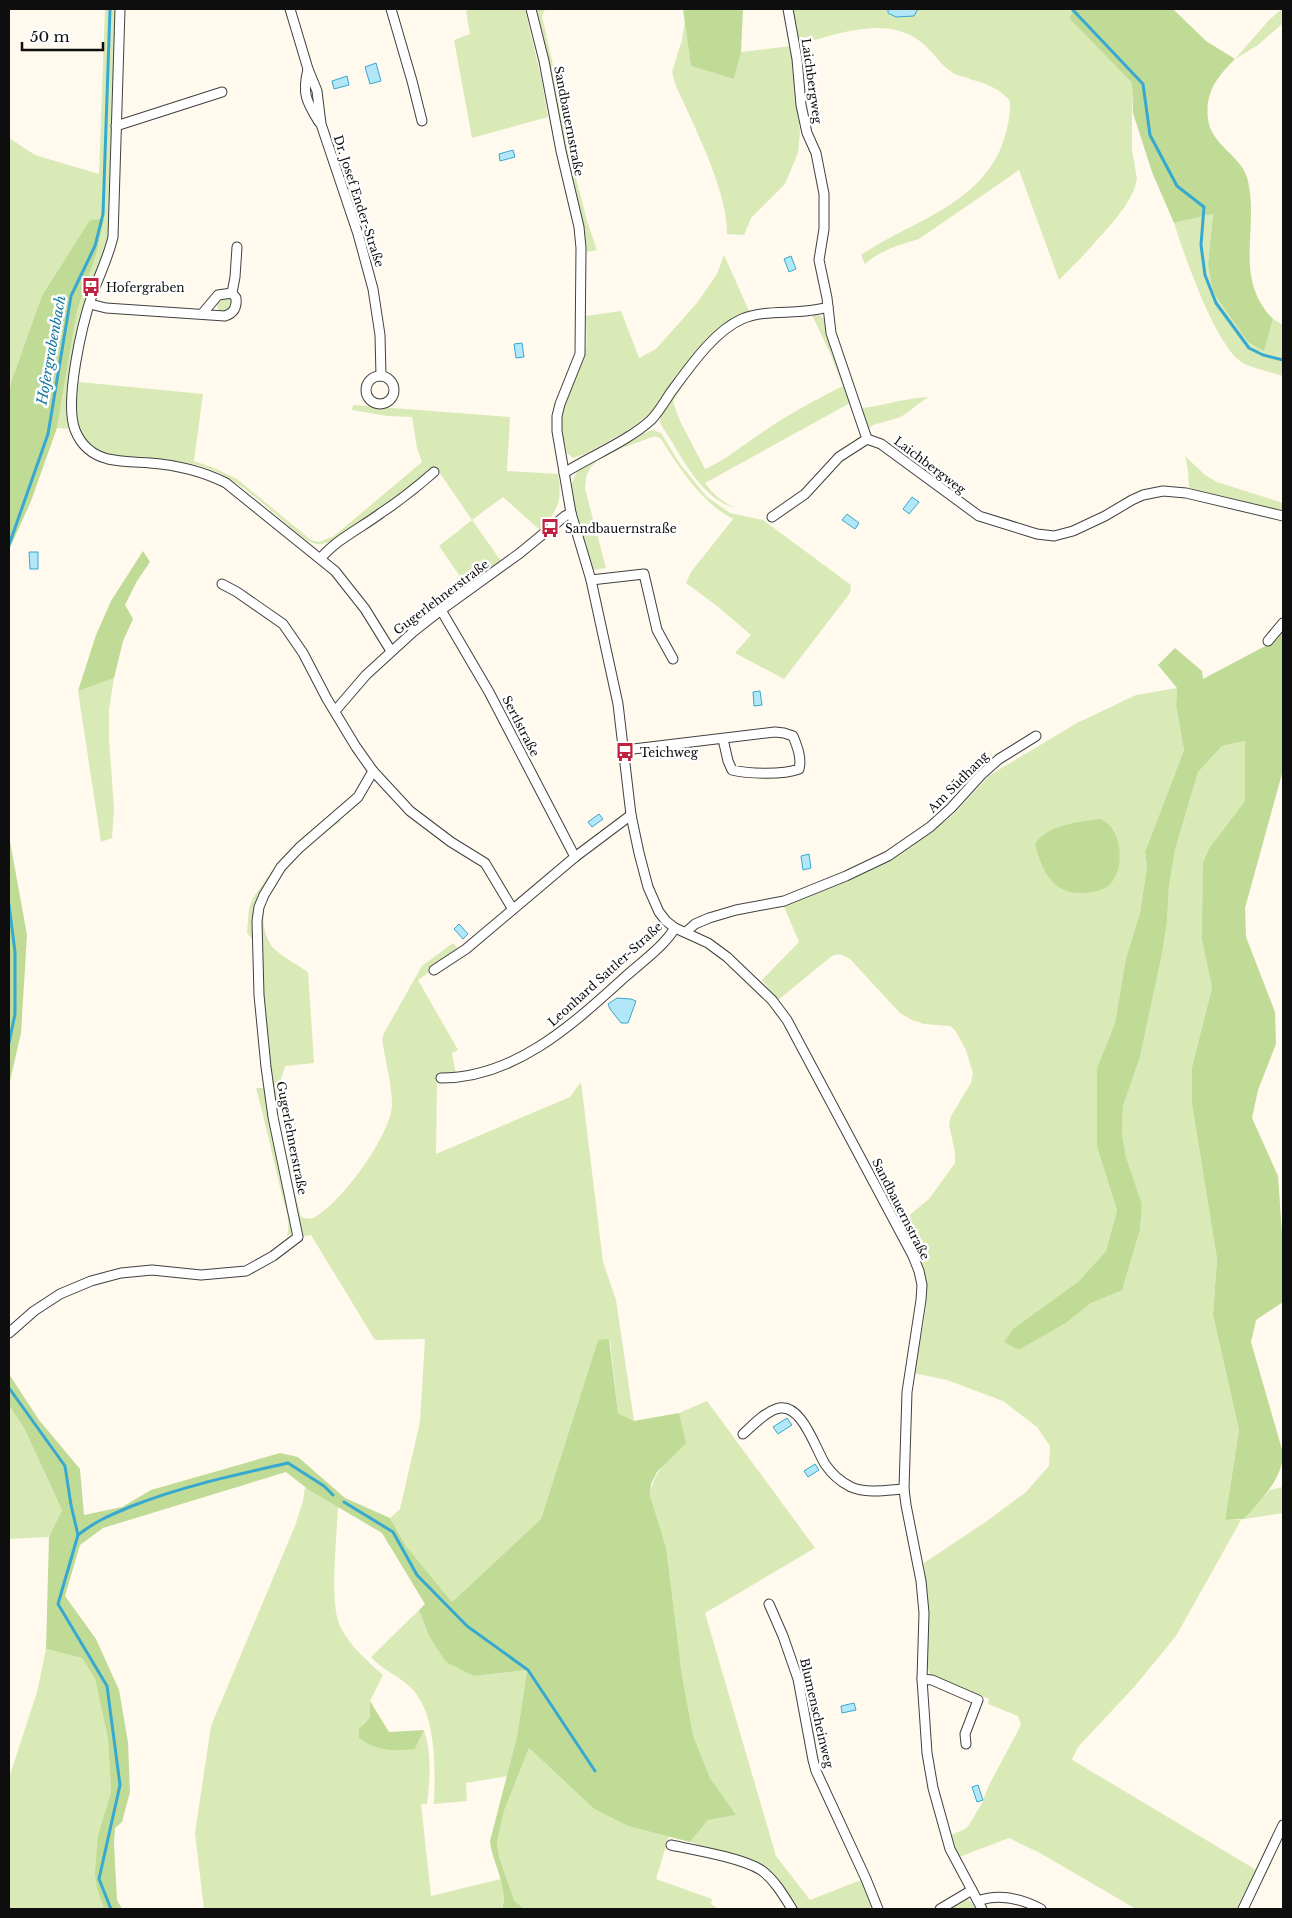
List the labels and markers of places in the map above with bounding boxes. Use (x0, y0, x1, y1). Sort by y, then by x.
bus stop icon: Hofergraben (80, 276, 102, 298)
place label: Hofergraben (106, 280, 185, 295)
bus stop icon: Sandbauernstraße (539, 517, 561, 539)
place label: Sandbauernstraße (565, 521, 677, 536)
bus stop icon: Teichweg (614, 741, 636, 763)
place label: Teichweg (640, 745, 699, 760)

